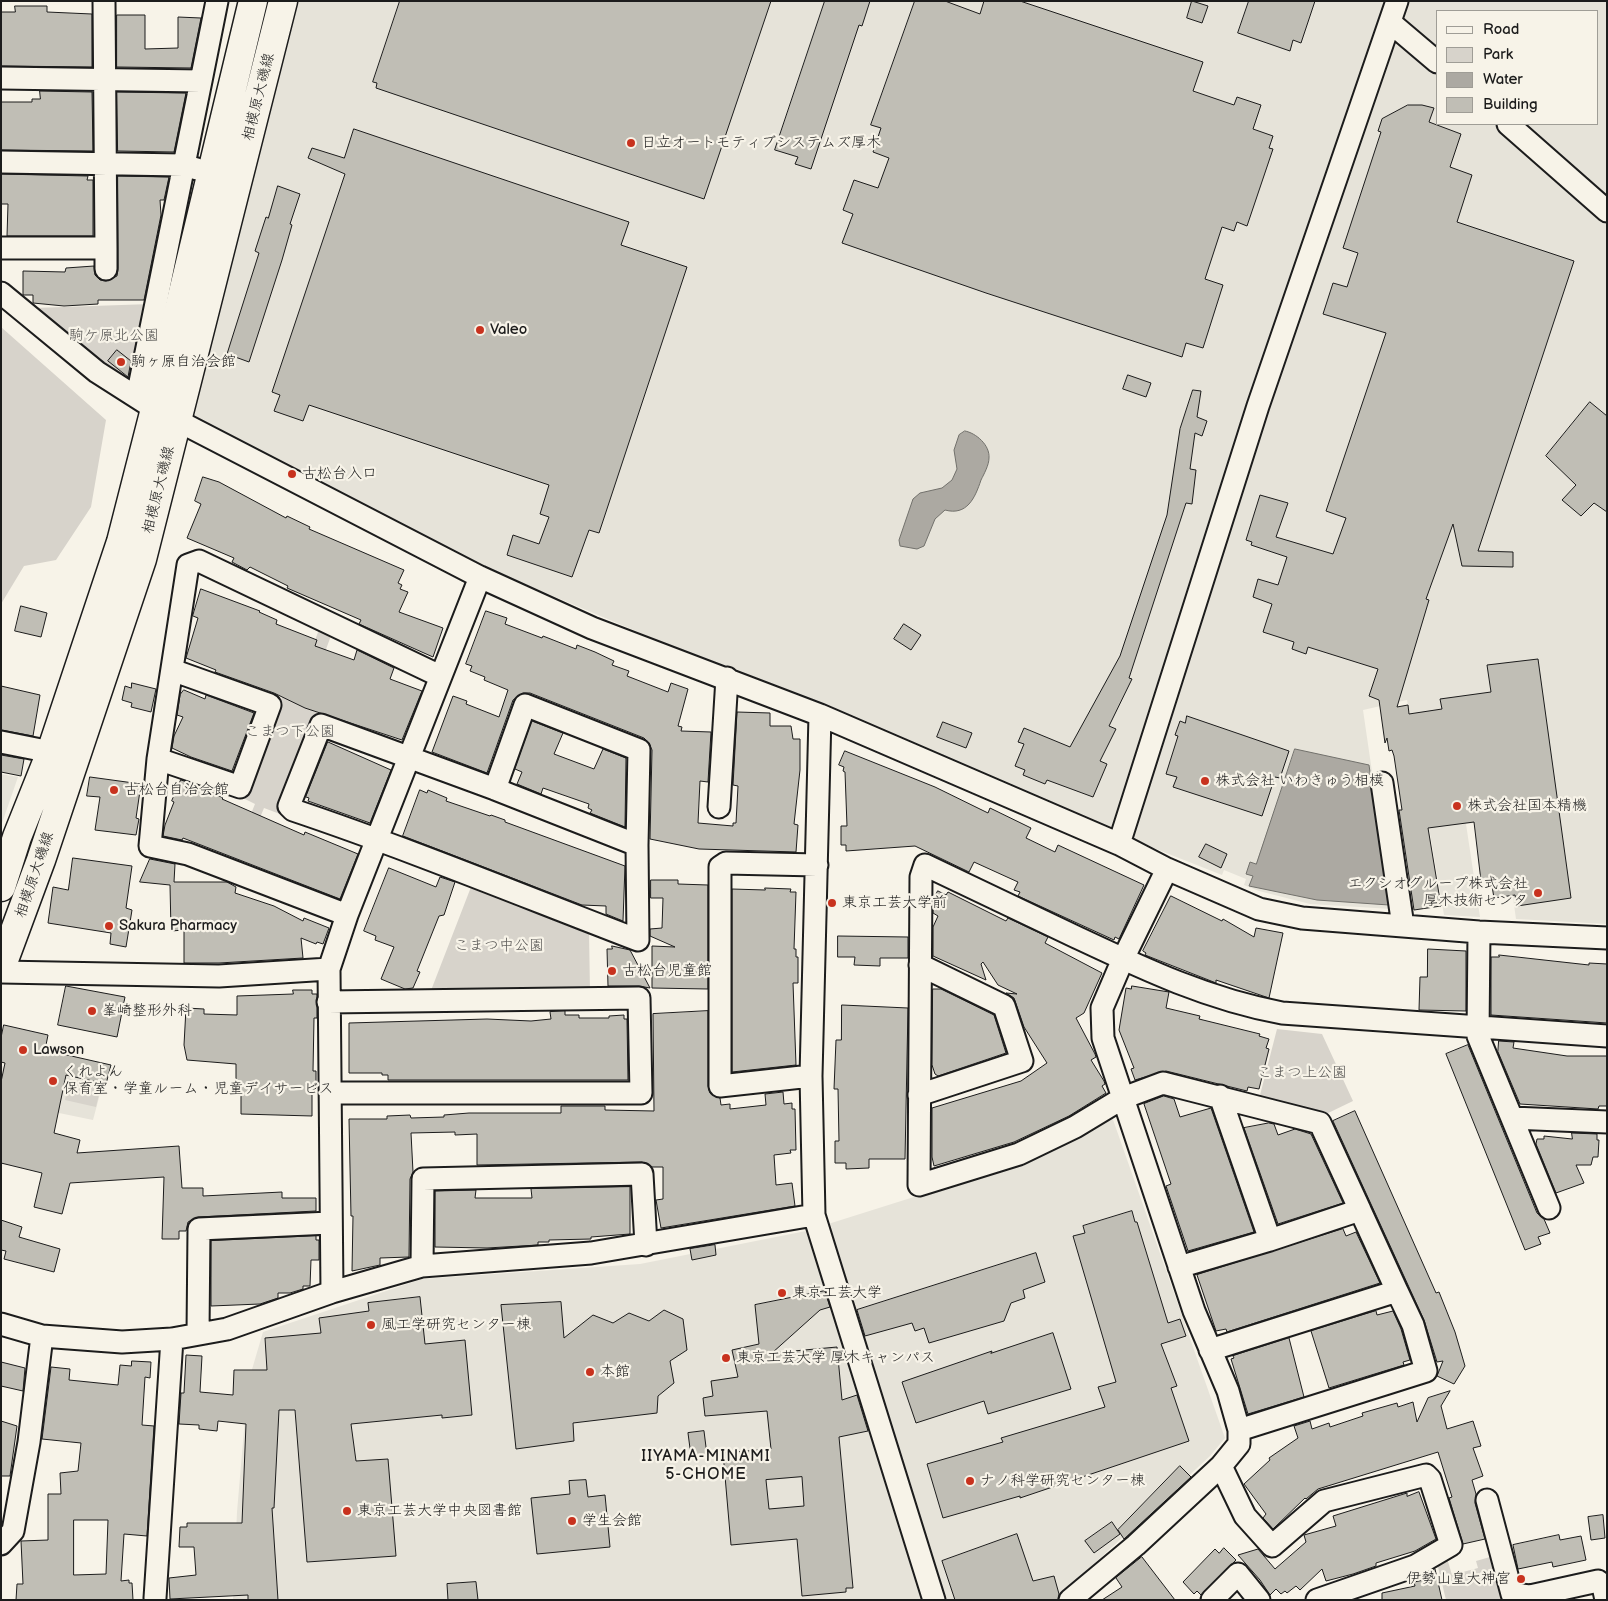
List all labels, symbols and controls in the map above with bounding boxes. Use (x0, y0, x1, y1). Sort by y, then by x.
legend (1436, 10, 1598, 125)
text: Road (1483, 20, 1519, 39)
text: Park (1483, 45, 1513, 64)
street label: 相模原大磯線 (239, 51, 279, 143)
text: Water (1483, 70, 1523, 89)
text: Building (1483, 95, 1538, 114)
place label: 日立オートモティブシステムズ厚木 (641, 134, 881, 152)
marker: 日立オートモティブシステムズ厚木 (625, 137, 637, 149)
place label: Valeo (490, 321, 527, 339)
marker: Valeo (474, 324, 486, 336)
park label: 駒ケ原北公園 (69, 327, 159, 345)
place label: 駒ヶ原自治会館 (131, 353, 236, 371)
marker: 駒ヶ原自治会館 (115, 356, 127, 368)
street label: 相模原大磯線 (139, 444, 179, 536)
place label: 古松台入口 (302, 465, 377, 483)
marker: 古松台入口 (286, 468, 298, 480)
park label: こまつ下公園 (245, 723, 335, 741)
place label: 株式会社 いわきゅう相模 (1215, 772, 1384, 790)
marker: 株式会社 いわきゅう相模 (1199, 775, 1211, 787)
place label: 古松台自治会館 (124, 781, 229, 799)
marker: 古松台自治会館 (108, 784, 120, 796)
place label: 株式会社国本精機 (1467, 797, 1587, 815)
marker: 株式会社国本精機 (1451, 800, 1463, 812)
street label: 相模原大磯線 (12, 830, 58, 920)
place label: エクシオグループ株式会社 厚木技術センタ (1347, 875, 1528, 910)
marker: エクシオグループ株式会社 厚木技術センタ (1532, 887, 1544, 899)
place label: 東京工芸大学前 (842, 894, 947, 912)
marker: 東京工芸大学前 (826, 897, 838, 909)
place label: Sakura Pharmacy (119, 917, 237, 935)
marker: Sakura Pharmacy (103, 920, 115, 932)
park label: こまつ中公園 (454, 937, 544, 955)
place label: 古松台児童館 (622, 962, 712, 980)
marker: 古松台児童館 (606, 965, 618, 977)
place label: 峯崎整形外科 (102, 1002, 192, 1020)
marker: 峯崎整形外科 (86, 1005, 98, 1017)
place label: Lawson (33, 1041, 84, 1059)
marker: Lawson (17, 1044, 29, 1056)
place label: くれよん 保育室・学童ルーム・児童デイサービス (63, 1063, 334, 1098)
park label: こまつ上公園 (1257, 1064, 1347, 1082)
marker: くれよん 保育室・学童ルーム・児童デイサービス (47, 1075, 59, 1087)
place label: 東京工芸大学 (792, 1284, 882, 1302)
marker: 東京工芸大学 (776, 1287, 788, 1299)
place label: 風工学研究センター棟 (381, 1316, 531, 1334)
marker: 風工学研究センター棟 (365, 1319, 377, 1331)
place label: 東京工芸大学 厚木キャンパス (736, 1349, 935, 1367)
marker: 東京工芸大学 厚木キャンパス (720, 1352, 732, 1364)
place label: 本館 (600, 1363, 630, 1381)
marker: 本館 (584, 1366, 596, 1378)
district label: IIYAMA-MINAMI 5-CHOME (640, 1447, 772, 1485)
place label: ナノ科学研究センター棟 (980, 1472, 1145, 1490)
marker: ナノ科学研究センター棟 (964, 1475, 976, 1487)
place label: 東京工芸大学中央図書館 (357, 1502, 522, 1520)
marker: 東京工芸大学中央図書館 (341, 1505, 353, 1517)
place label: 学生会館 (582, 1512, 642, 1530)
marker: 学生会館 (566, 1515, 578, 1527)
place label: 伊勢山皇大神宮 (1406, 1570, 1511, 1588)
marker: 伊勢山皇大神宮 (1515, 1573, 1527, 1585)

